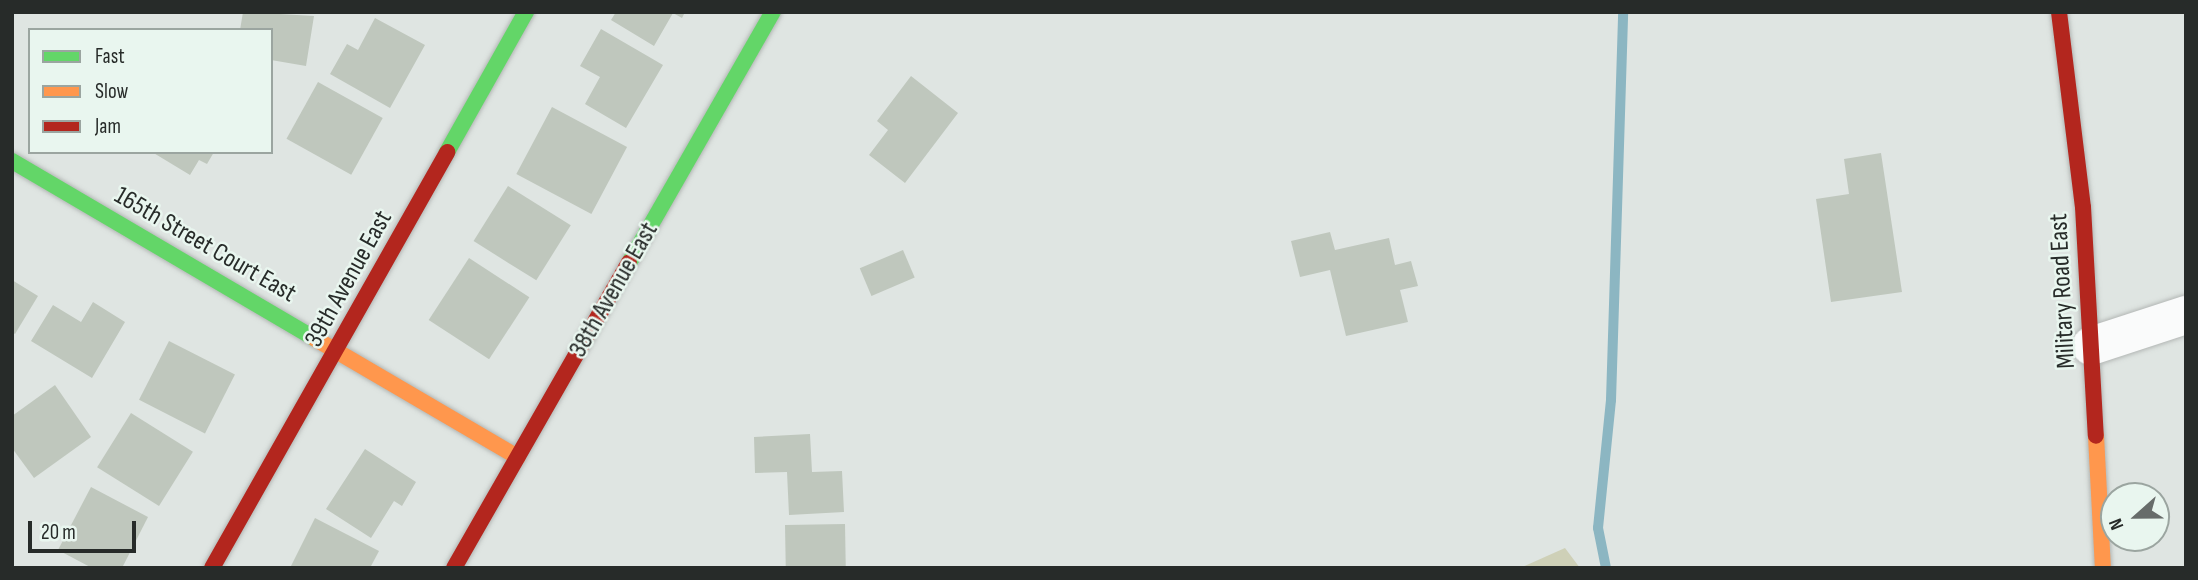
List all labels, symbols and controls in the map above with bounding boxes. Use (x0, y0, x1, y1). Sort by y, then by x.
legend (28, 28, 273, 154)
text: Fast (95, 44, 125, 69)
text: Slow (95, 79, 128, 104)
text: Jam (95, 114, 121, 139)
street label: 165th Street Court East (109, 180, 301, 310)
street label: 39th Avenue East (299, 205, 399, 353)
street label: Military Road East (2043, 213, 2083, 369)
street label: 38th Avenue East (563, 217, 665, 363)
north arrow (2100, 482, 2170, 552)
scale bar (32, 506, 140, 550)
text: N (2104, 515, 2129, 533)
text: 20 m (41, 520, 76, 545)

